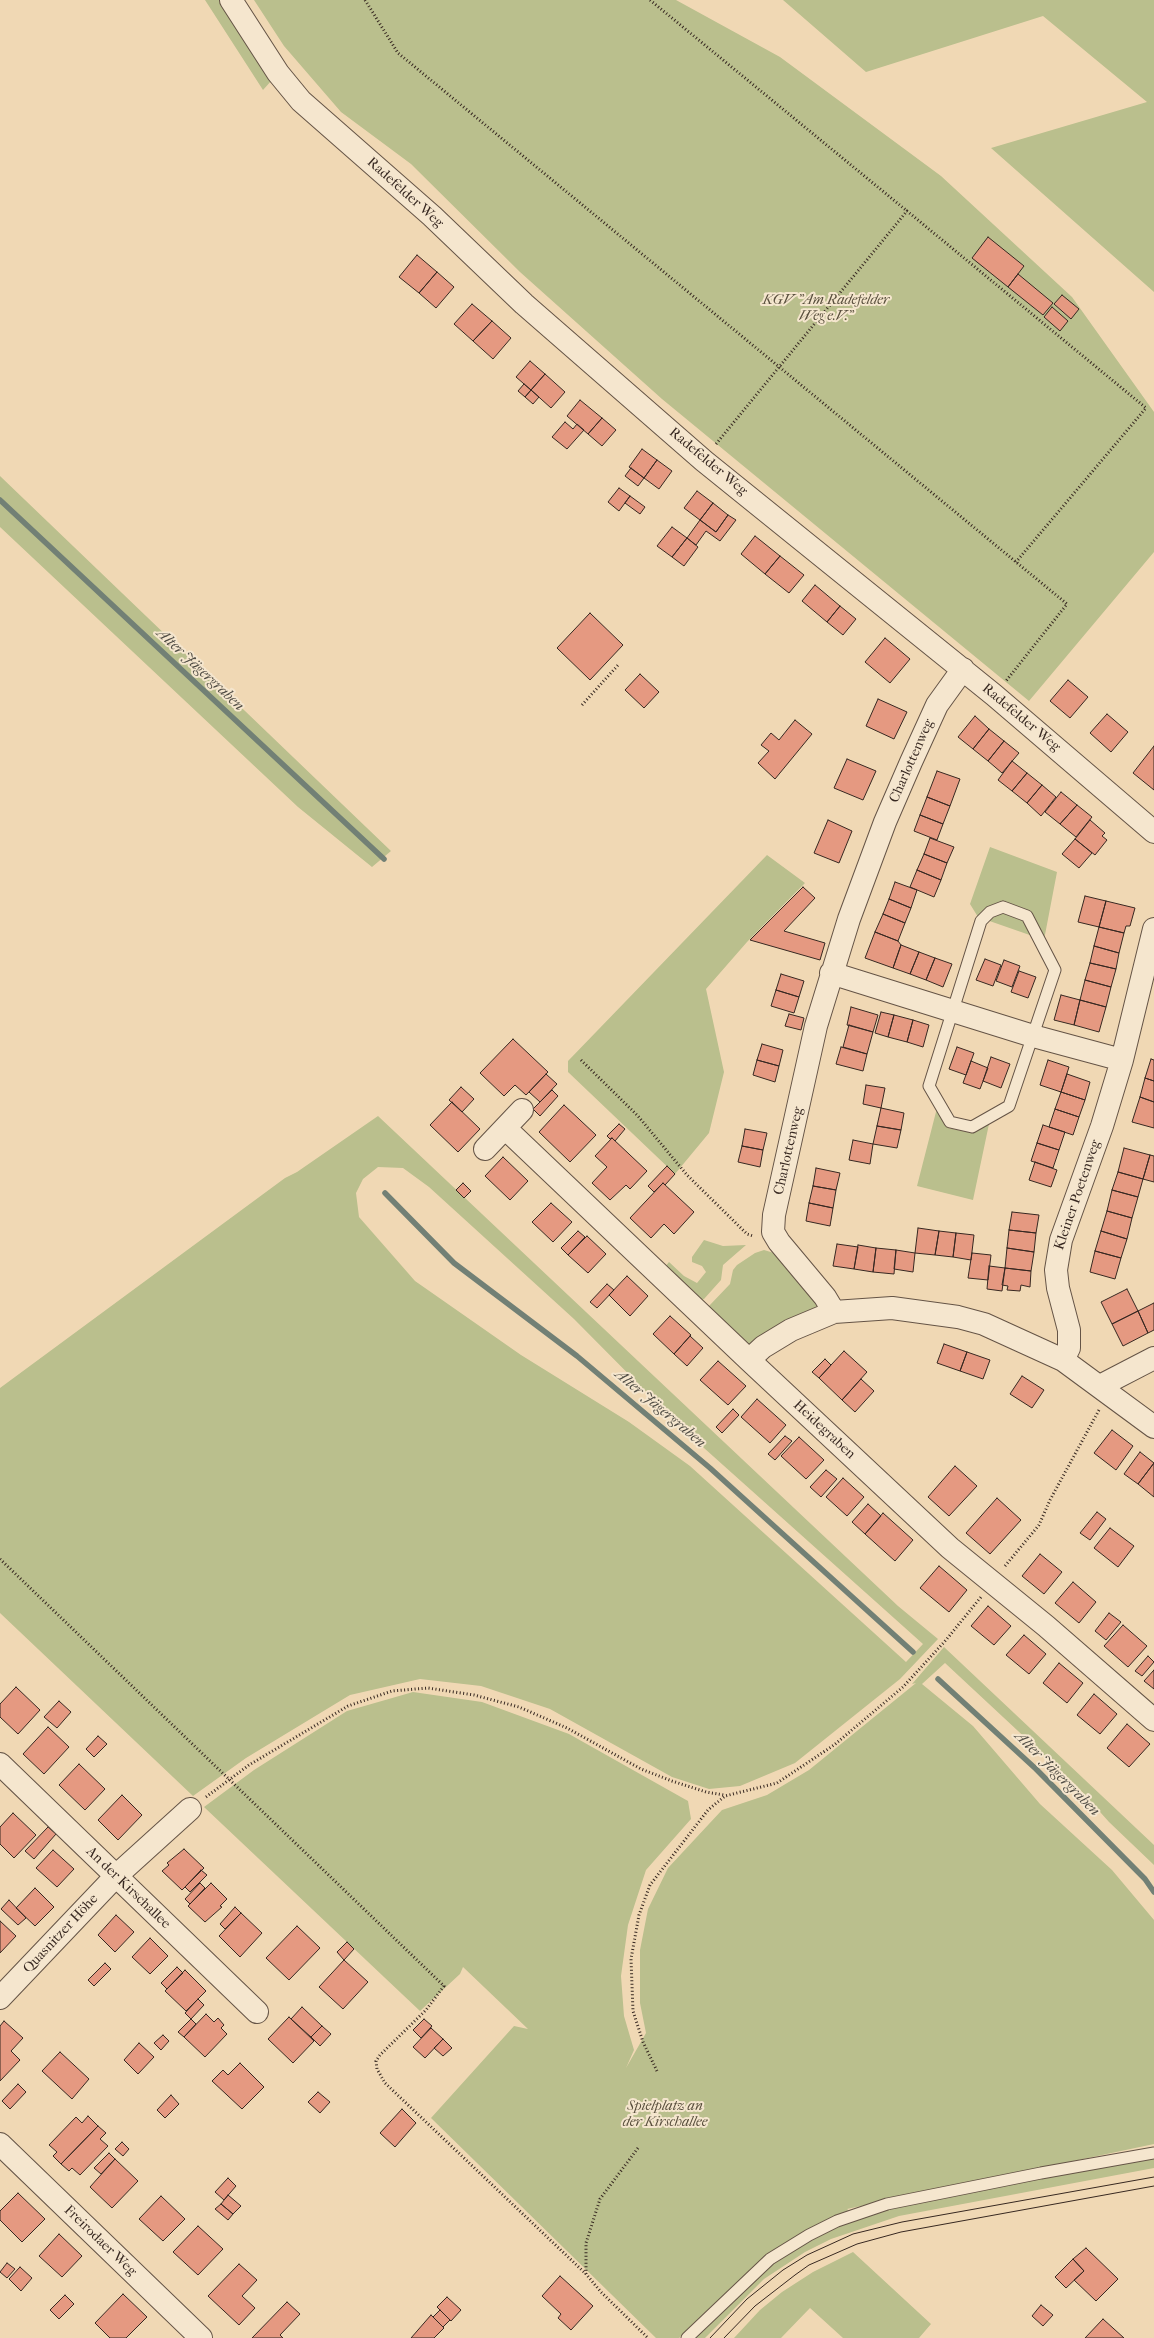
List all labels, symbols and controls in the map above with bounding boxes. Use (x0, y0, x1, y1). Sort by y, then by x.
street label: Radefelder Weg (363, 154, 447, 232)
park label: KGV "Am Radefelder Weg e.V." (763, 293, 889, 326)
street label: Radefelder Weg (665, 424, 751, 500)
water label: Alter Jägergraben (153, 625, 247, 715)
street label: Radefelder Weg (978, 680, 1064, 756)
street label: Charlottenweg (886, 717, 938, 805)
street label: Charlottenweg (771, 1105, 807, 1197)
street label: Kleiner Poetenweg (1051, 1138, 1105, 1252)
water label: Alter Jägergraben (611, 1366, 709, 1452)
street label: Heidegraben (789, 1397, 859, 1463)
water label: Alter Jägergraben (1011, 1728, 1103, 1820)
street label: An der Kirschallee (82, 1843, 174, 1933)
street label: Quasnitzer Höhe (20, 1891, 102, 1977)
park label: Spielplatz an der Kirschallee (623, 2099, 707, 2132)
street label: Freirodaer Weg (60, 2202, 140, 2280)

